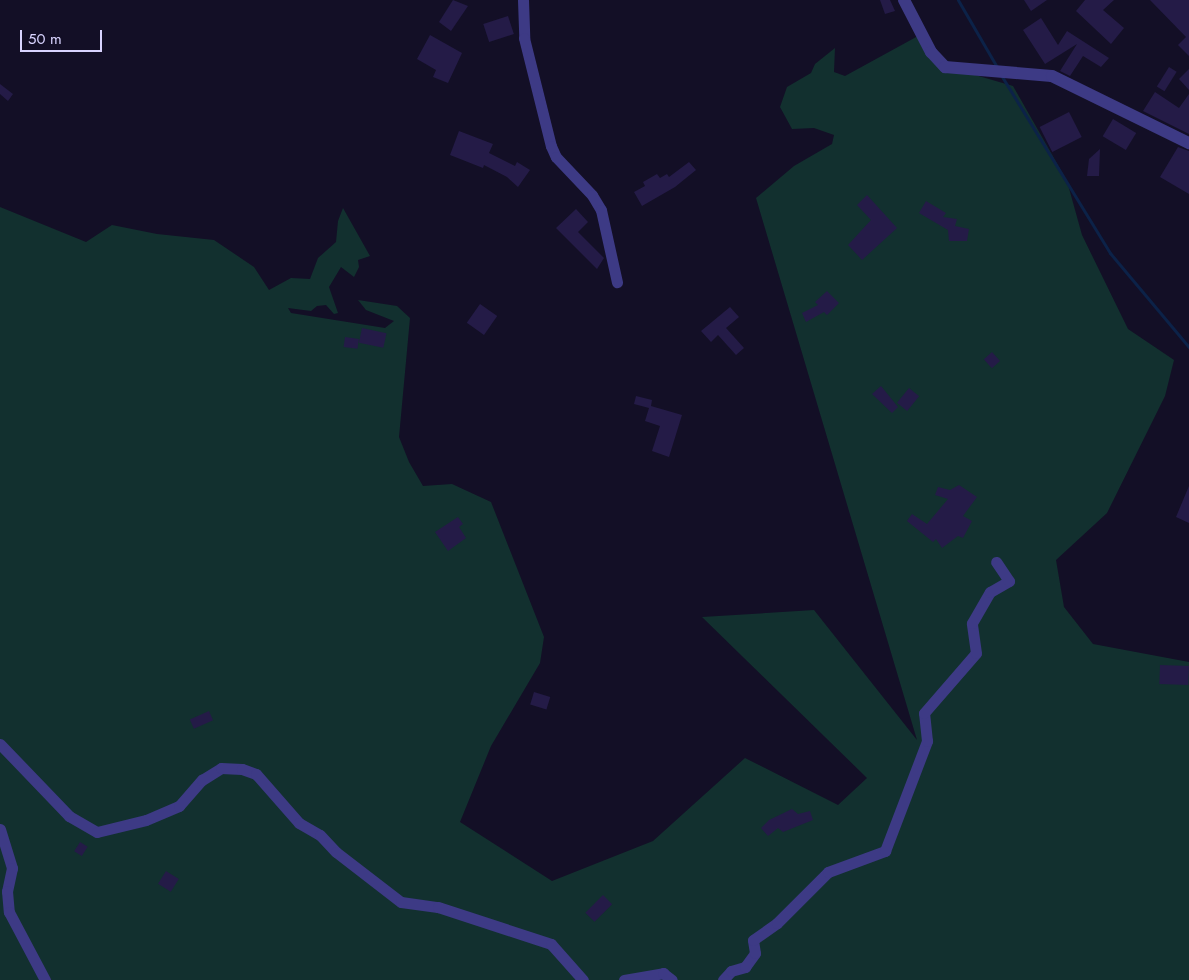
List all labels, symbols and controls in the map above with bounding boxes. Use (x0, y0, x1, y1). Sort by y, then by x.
scale bar (22, 20, 105, 52)
text: 50 m (28, 28, 62, 50)

